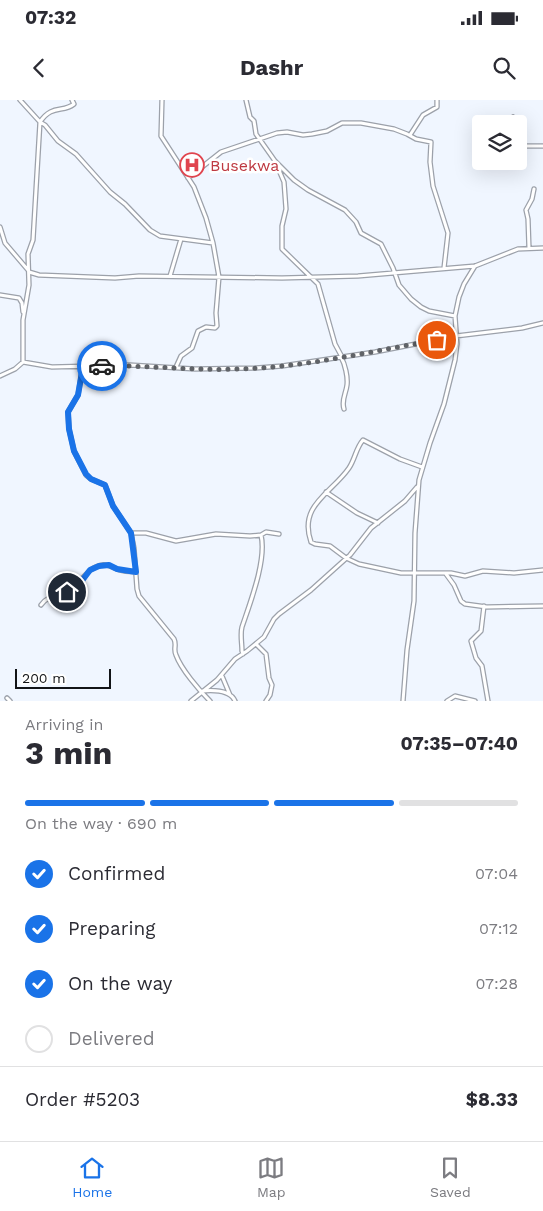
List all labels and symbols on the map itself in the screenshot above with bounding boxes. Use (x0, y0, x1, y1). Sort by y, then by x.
hospital icon: Busekwa (179, 152, 205, 178)
place label: Busekwa (210, 156, 279, 175)
pin (416, 319, 458, 361)
courier (77, 341, 127, 391)
pin (46, 571, 88, 613)
scale bar (15, 666, 111, 689)

